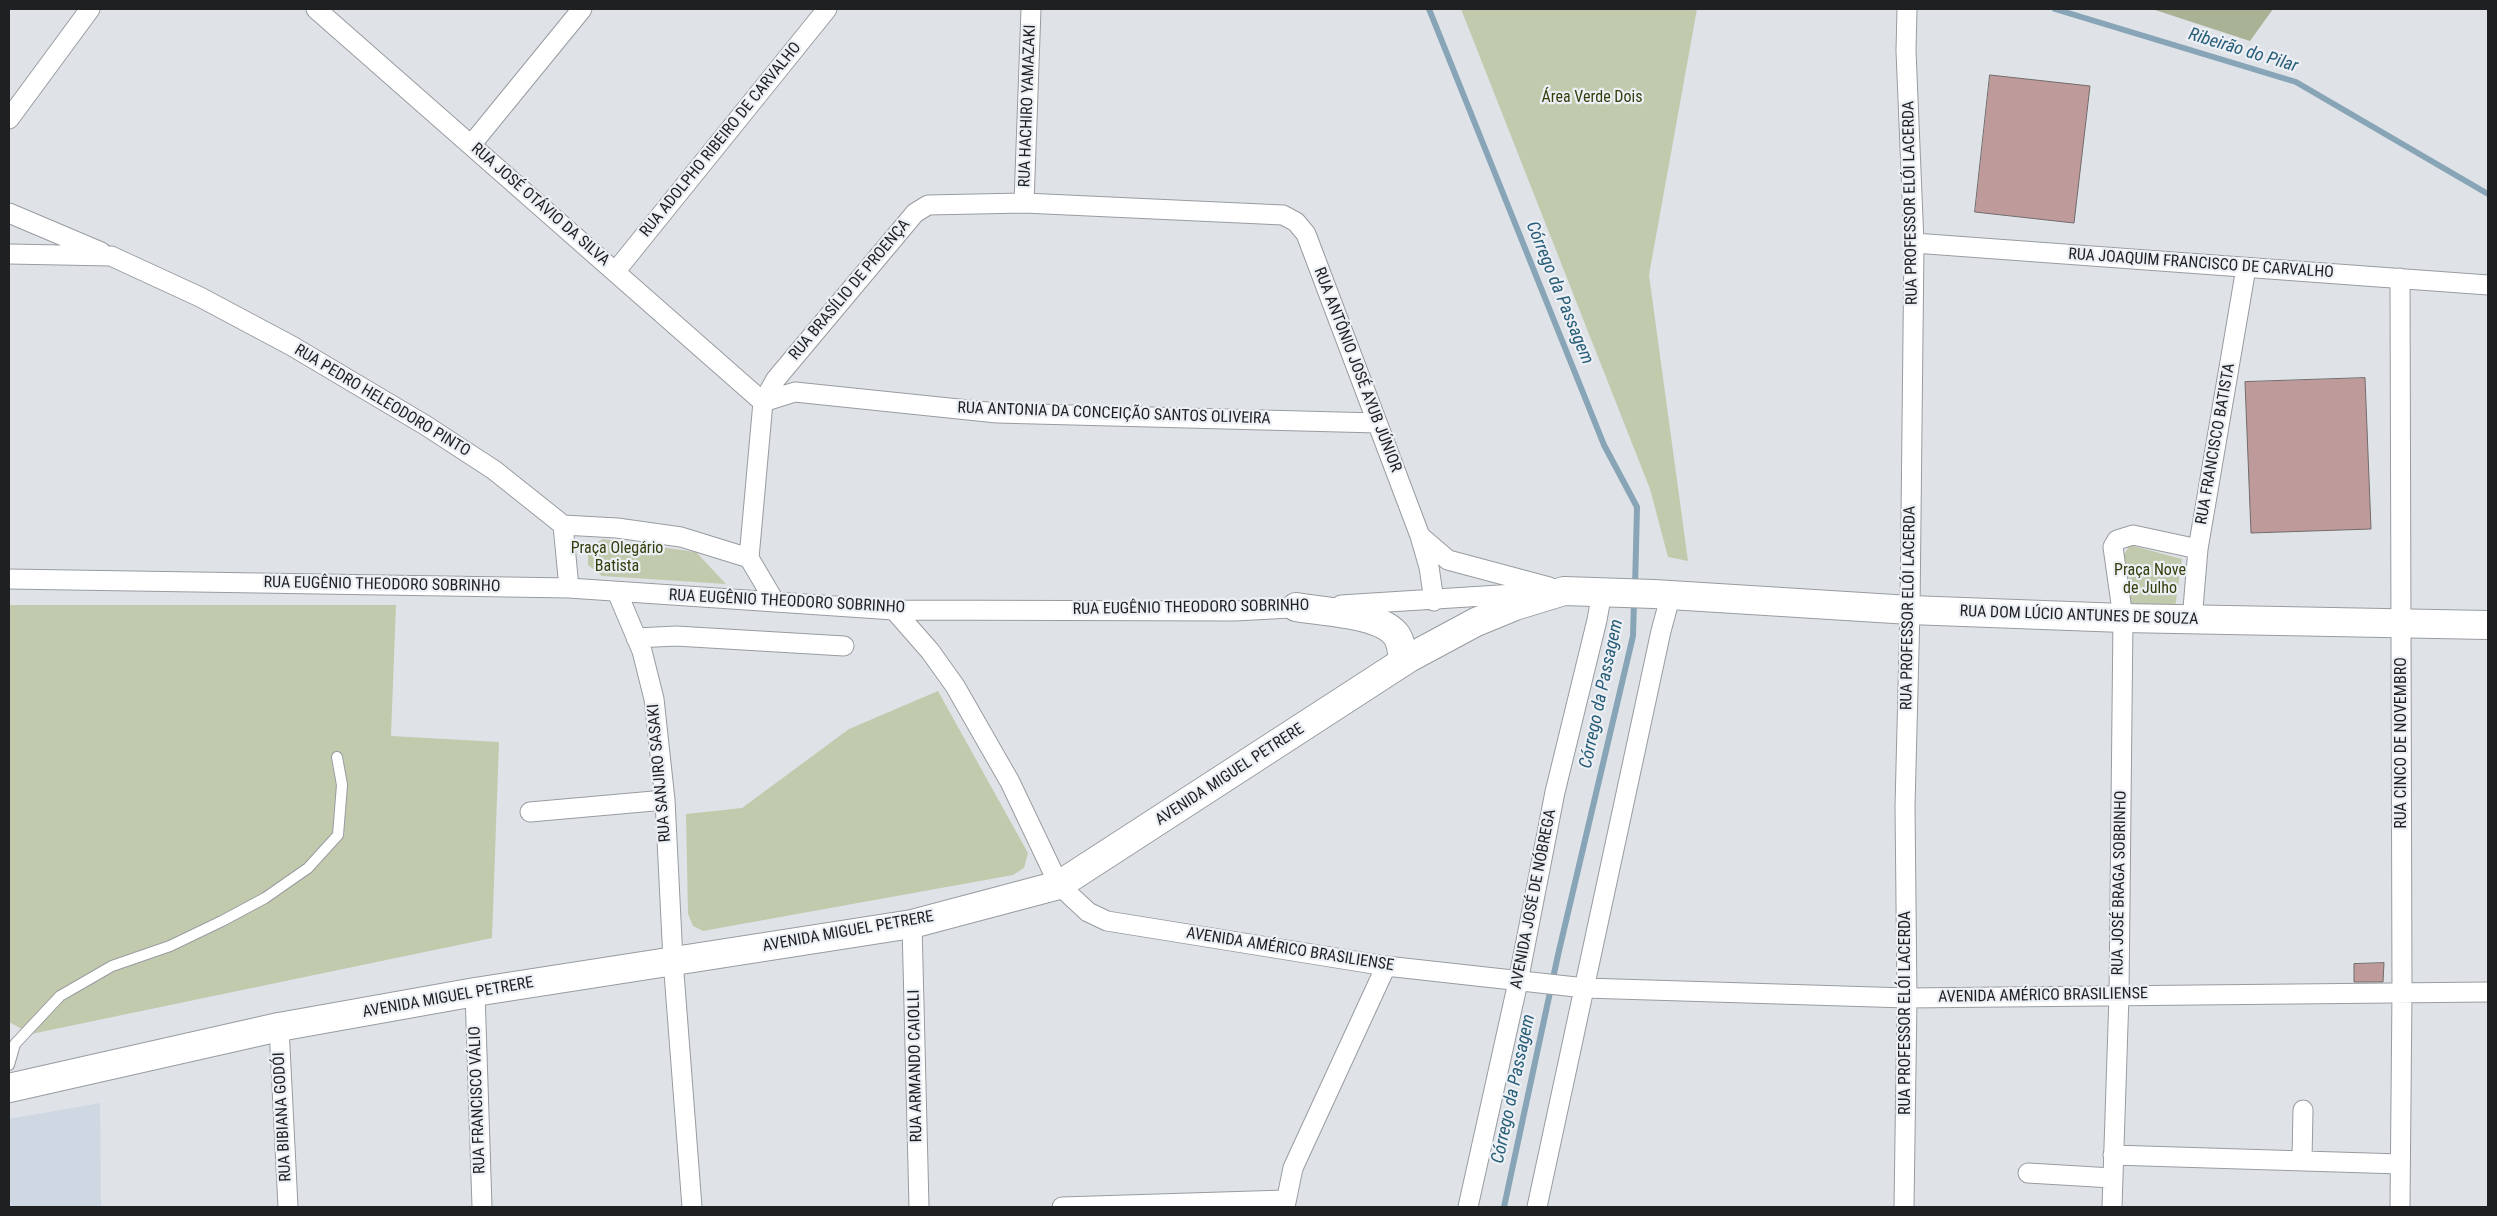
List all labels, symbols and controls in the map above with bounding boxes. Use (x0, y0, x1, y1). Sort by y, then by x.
street label: RUA HACHIRO YAMAZAKI (1016, 24, 1040, 188)
water label: Ribeirão do Pilar (2186, 24, 2300, 78)
street label: RUA ADOLPHO RIBEIRO DE CARVALHO (636, 39, 806, 241)
park label: Área Verde Dois (1542, 88, 1642, 108)
street label: RUA PROFESSOR ELÓI LACERDA (1900, 101, 1922, 305)
street label: RUA JOSÉ OTÁVIO DA SILVA (467, 140, 613, 270)
street label: RUA BRASÍLIO DE PROENÇA (786, 216, 914, 364)
water label: Córrego da Passagem (1520, 218, 1598, 368)
street label: RUA JOAQUIM FRANCISCO DE CARVALHO (2068, 245, 2334, 283)
street label: RUA ANTÔNIO JOSÉ AYUB JÚNIOR (1309, 265, 1405, 475)
street label: RUA PEDRO HELEODORO PINTO (291, 341, 473, 461)
street label: RUA FRANCISCO BATISTA (2192, 362, 2240, 526)
street label: RUA ANTONIA DA CONCEIÇÃO SANTOS OLIVEIRA (957, 399, 1271, 429)
street label: RUA PROFESSOR ELÓI LACERDA (1898, 506, 1920, 710)
park label: Praça Olegário Batista (571, 539, 663, 577)
park label: Praça Nove de Julho (2114, 561, 2186, 599)
street label: RUA EUGÊNIO THEODORO SOBRINHO (264, 573, 500, 597)
street label: RUA EUGÊNIO THEODORO SOBRINHO (668, 586, 906, 618)
street label: RUA EUGÊNIO THEODORO SOBRINHO (1073, 596, 1309, 620)
street label: RUA DOM LÚCIO ANTUNES DE SOUZA (1959, 602, 2199, 630)
water label: Córrego da Passagem (1576, 617, 1628, 771)
street label: RUA CINCO DE NOVEMBRO (2392, 657, 2412, 829)
street label: RUA SANJIRO SASAKI (644, 703, 676, 843)
street label: AVENIDA MIGUEL PETRERE (1152, 720, 1308, 830)
street label: RUA JOSÉ BRAGA SOBRINHO (2109, 790, 2131, 976)
street label: AVENIDA JOSÉ DE NÓBREGA (1507, 808, 1561, 990)
street label: AVENIDA MIGUEL PETRERE (761, 908, 935, 956)
street label: RUA PROFESSOR ELÓI LACERDA (1896, 911, 1916, 1115)
street label: AVENIDA AMÉRICO BRASILIENSE (1185, 924, 1395, 976)
street label: AVENIDA MIGUEL PETRERE (361, 974, 535, 1022)
street label: AVENIDA AMÉRICO BRASILIENSE (1938, 985, 2148, 1007)
street label: RUA ARMANDO CAIOLLI (905, 989, 927, 1143)
water label: Córrego da Passagem (1488, 1012, 1540, 1166)
street label: RUA FRANCISCO VÁLIO (466, 1026, 490, 1174)
street label: RUA BIBIANA GODÓI (270, 1052, 296, 1182)

